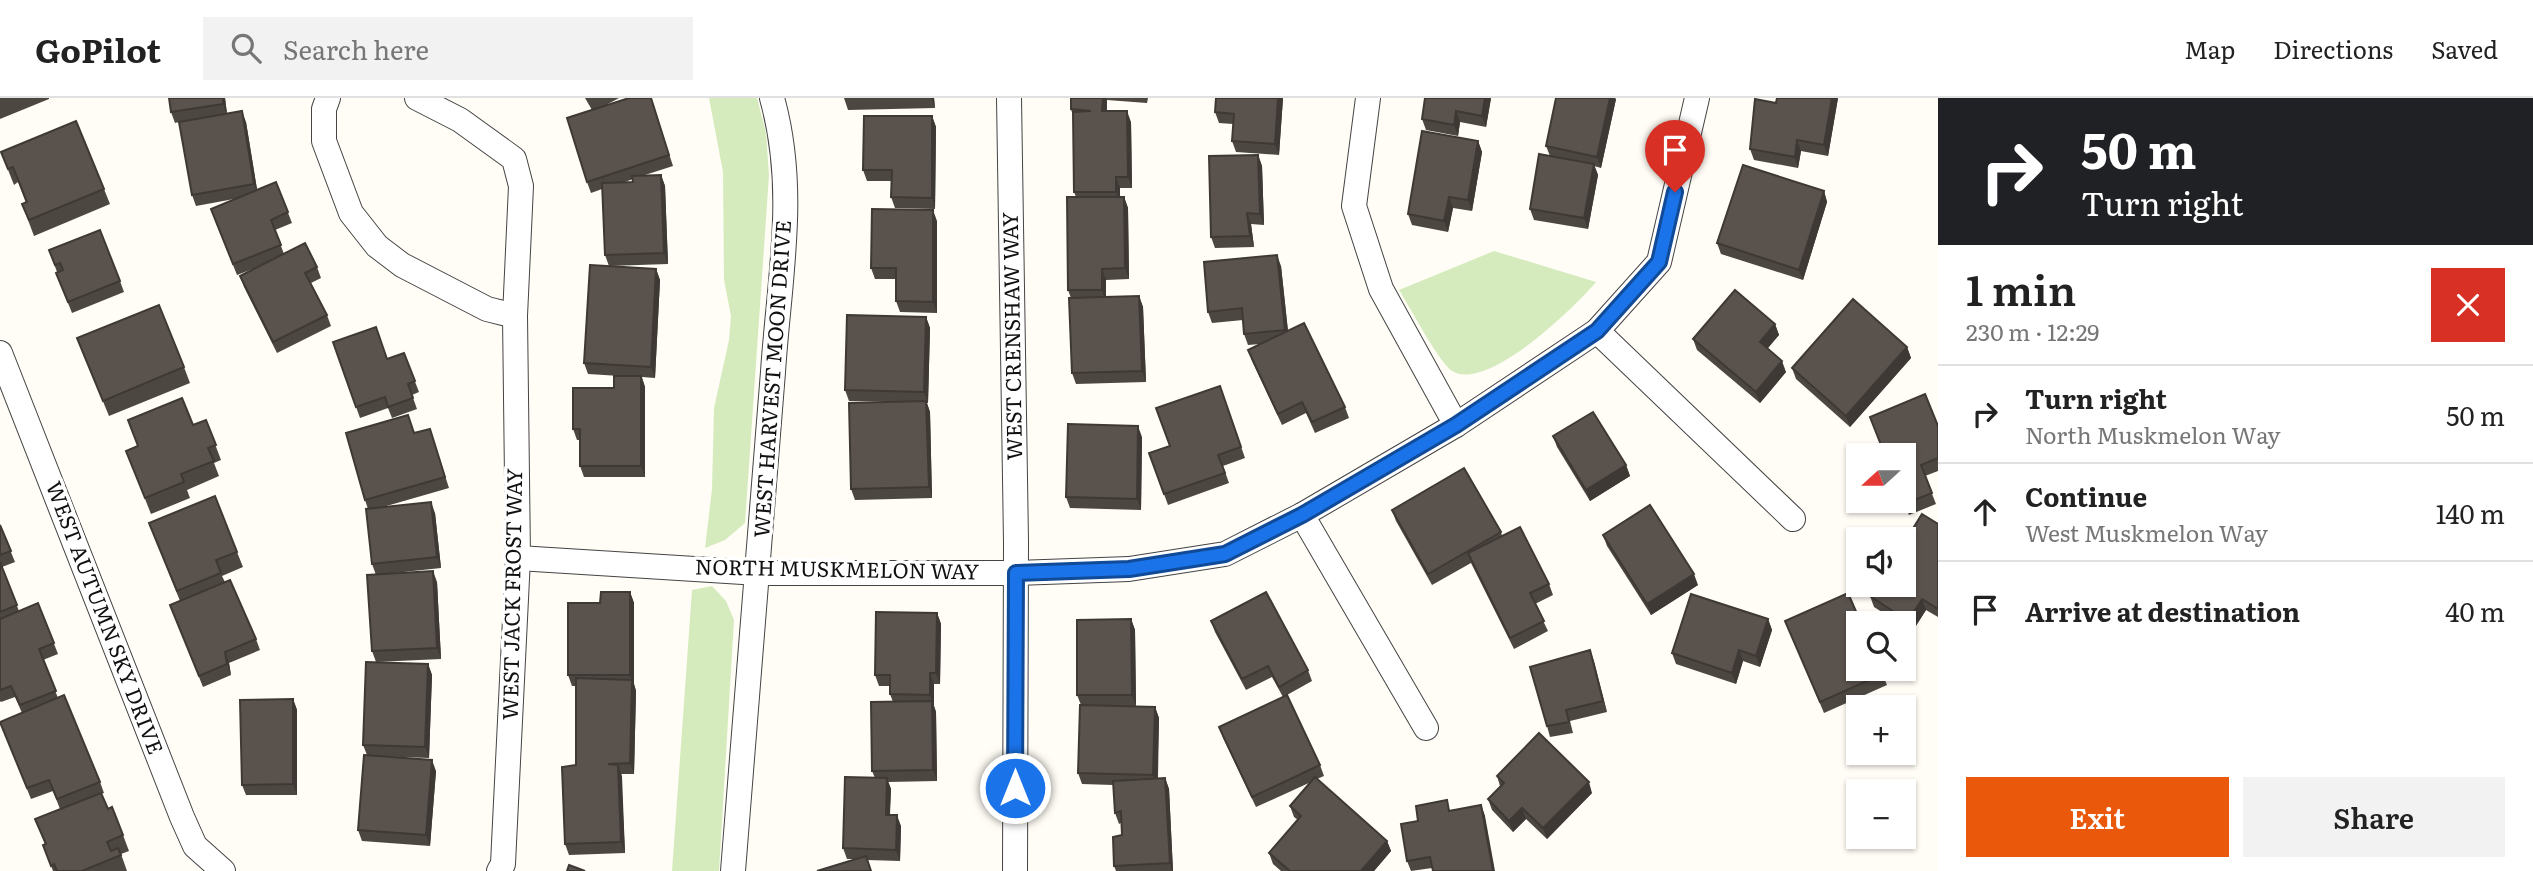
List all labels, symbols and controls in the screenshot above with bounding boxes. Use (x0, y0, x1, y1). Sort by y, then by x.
search box (203, 17, 693, 80)
text: GoPilot (35, 24, 161, 73)
icon: search (227, 29, 265, 67)
text: Search here (283, 29, 429, 68)
text: Map (2184, 31, 2235, 66)
text: Directions (2273, 31, 2393, 66)
text: Saved (2431, 31, 2498, 66)
text: 50 m (2081, 111, 2197, 184)
pin (1645, 120, 1705, 192)
icon: right (1966, 126, 2057, 217)
icon: arrive (1656, 131, 1694, 169)
text: Turn right (2081, 178, 2243, 226)
street label: WEST CRENSHAW WAY (993, 211, 1028, 461)
street label: WEST HARVEST MOON DRIVE (744, 219, 797, 539)
text: 1 min (1966, 257, 2076, 319)
button: close (2431, 268, 2505, 342)
text: 230 m · 12:29 (1966, 314, 2099, 348)
text: Turn right (2025, 378, 2167, 417)
icon: right (1966, 395, 2004, 433)
text: 50 m (2446, 395, 2505, 434)
text: North Muskmelon Way (2025, 417, 2281, 451)
north arrow (1846, 443, 1916, 513)
map controls (1846, 443, 1916, 849)
street label: WEST JACK FROST WAY (493, 468, 528, 720)
street label: WEST AUTUMN SKY DRIVE (40, 476, 173, 758)
text: Continue (2025, 476, 2147, 515)
icon: ahead (1966, 493, 2004, 531)
text: 140 m (2436, 493, 2505, 532)
text: West Muskmelon Way (2025, 515, 2268, 549)
button: sound (1846, 527, 1916, 597)
street label: NORTH MUSKMELON WAY (695, 550, 979, 585)
icon: arrive (1966, 591, 2004, 629)
text: Arrive at destination (2025, 591, 2300, 630)
text: 40 m (2445, 591, 2505, 630)
button: search (1846, 611, 1916, 681)
button: + (1846, 695, 1916, 765)
position arrow (978, 751, 1052, 825)
button: Exit (1966, 777, 2229, 857)
button: Share (2243, 777, 2505, 857)
button: − (1846, 779, 1916, 849)

